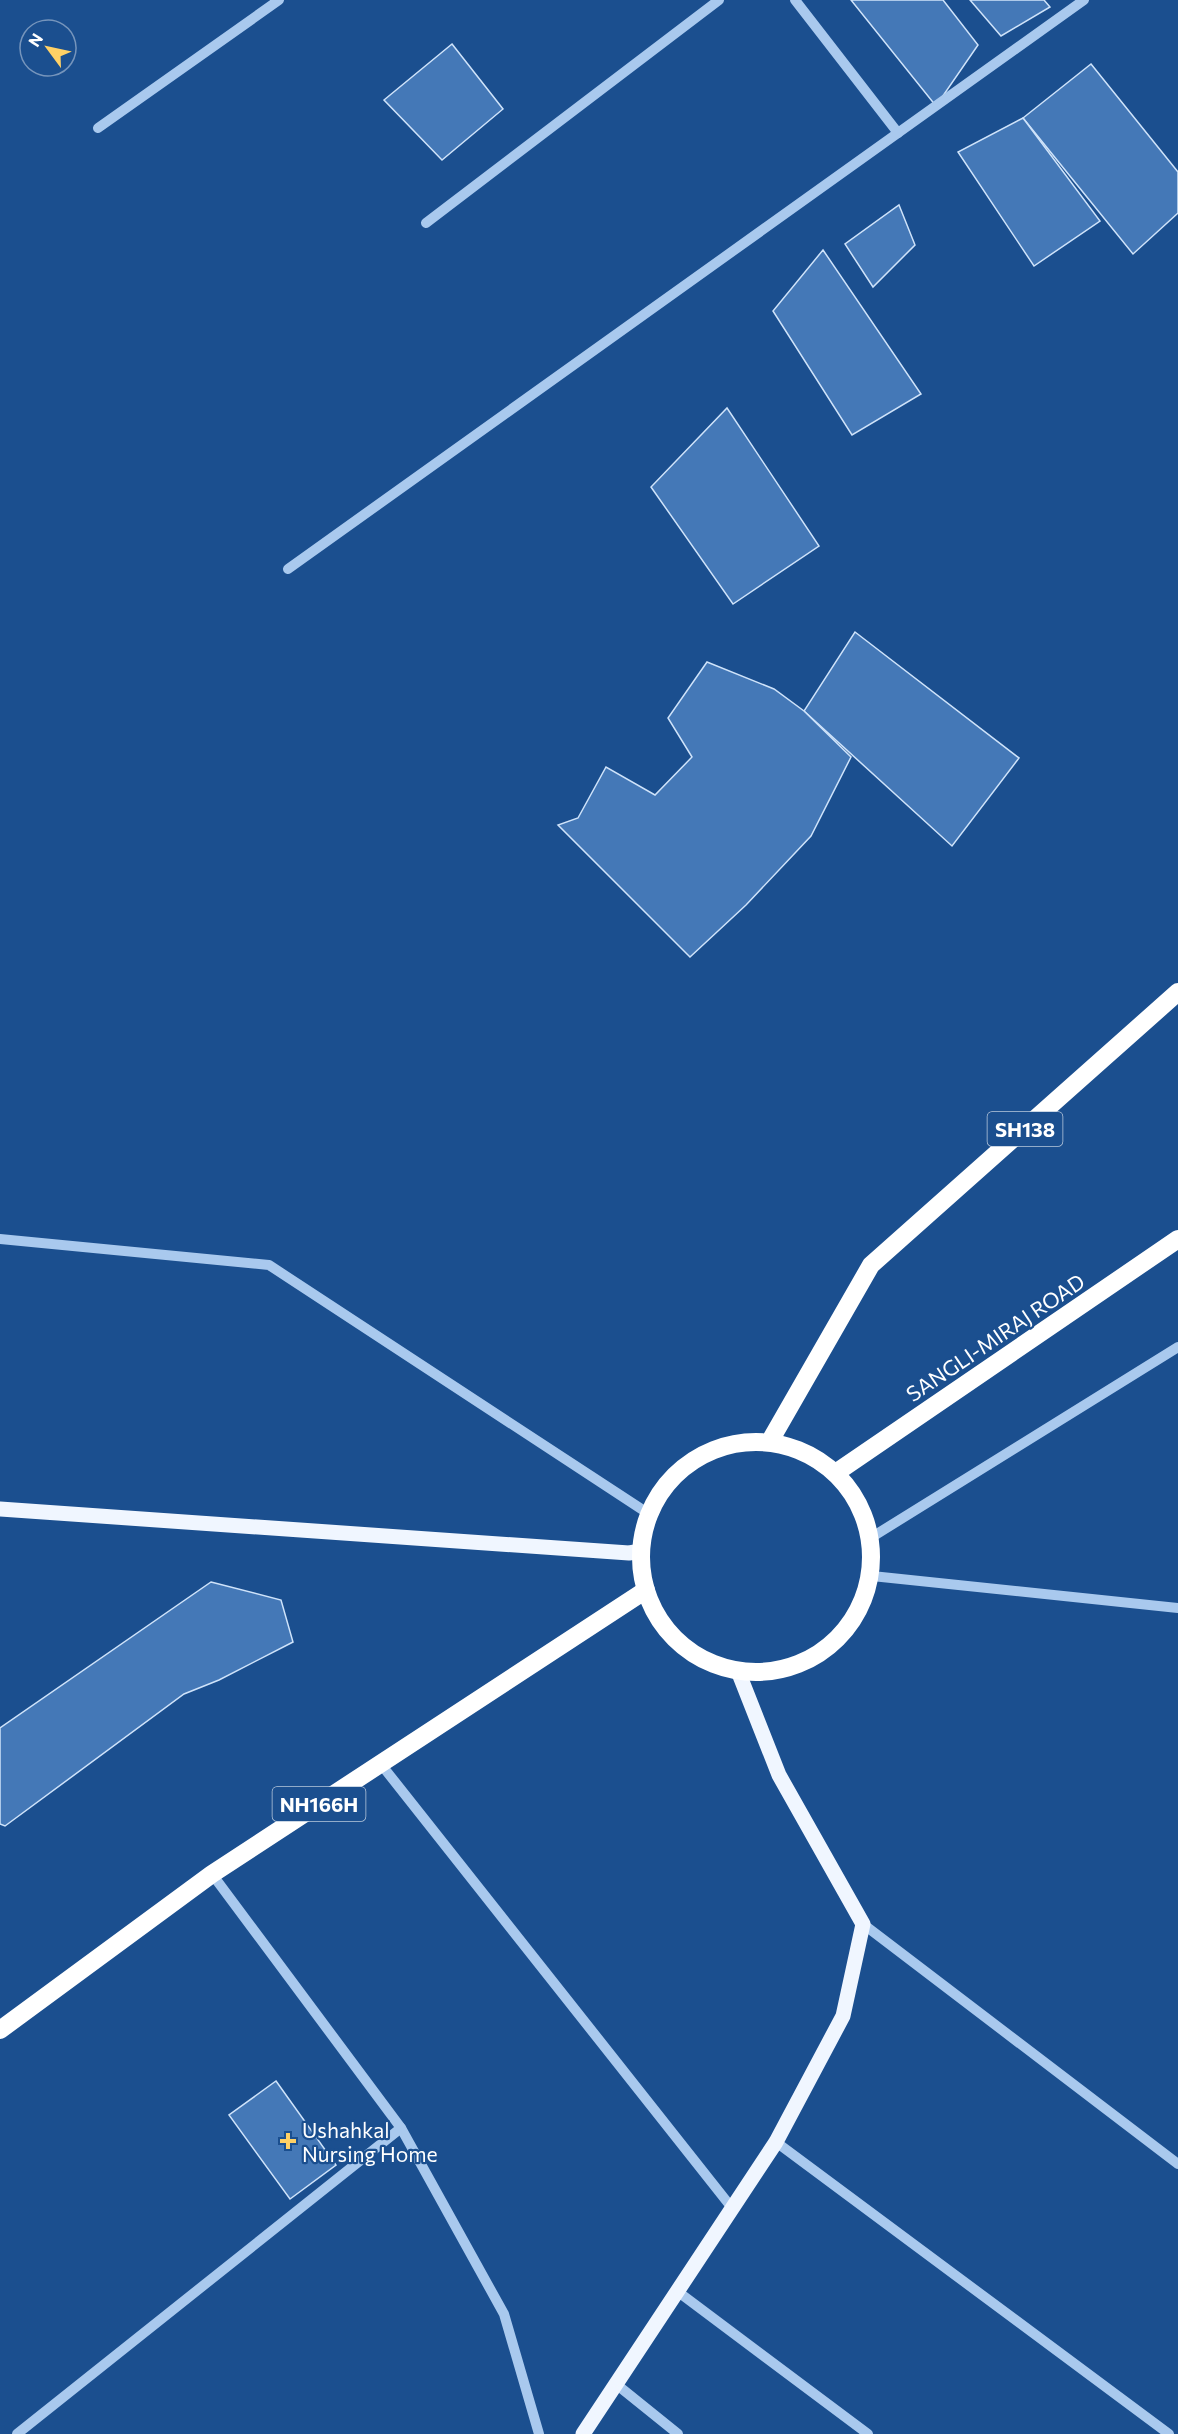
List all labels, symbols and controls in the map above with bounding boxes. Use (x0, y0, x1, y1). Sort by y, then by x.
north arrow (18, 18, 78, 78)
text: N (24, 29, 46, 50)
road number: SH138 (988, 1112, 1062, 1146)
street label: SANGLI-MIRAJ ROAD (901, 1268, 1089, 1406)
road number: NH166H (272, 1787, 366, 1821)
place label: Ushahkal Nursing Home (302, 2117, 438, 2166)
marker: Ushahkal Nursing Home (279, 2132, 297, 2150)

